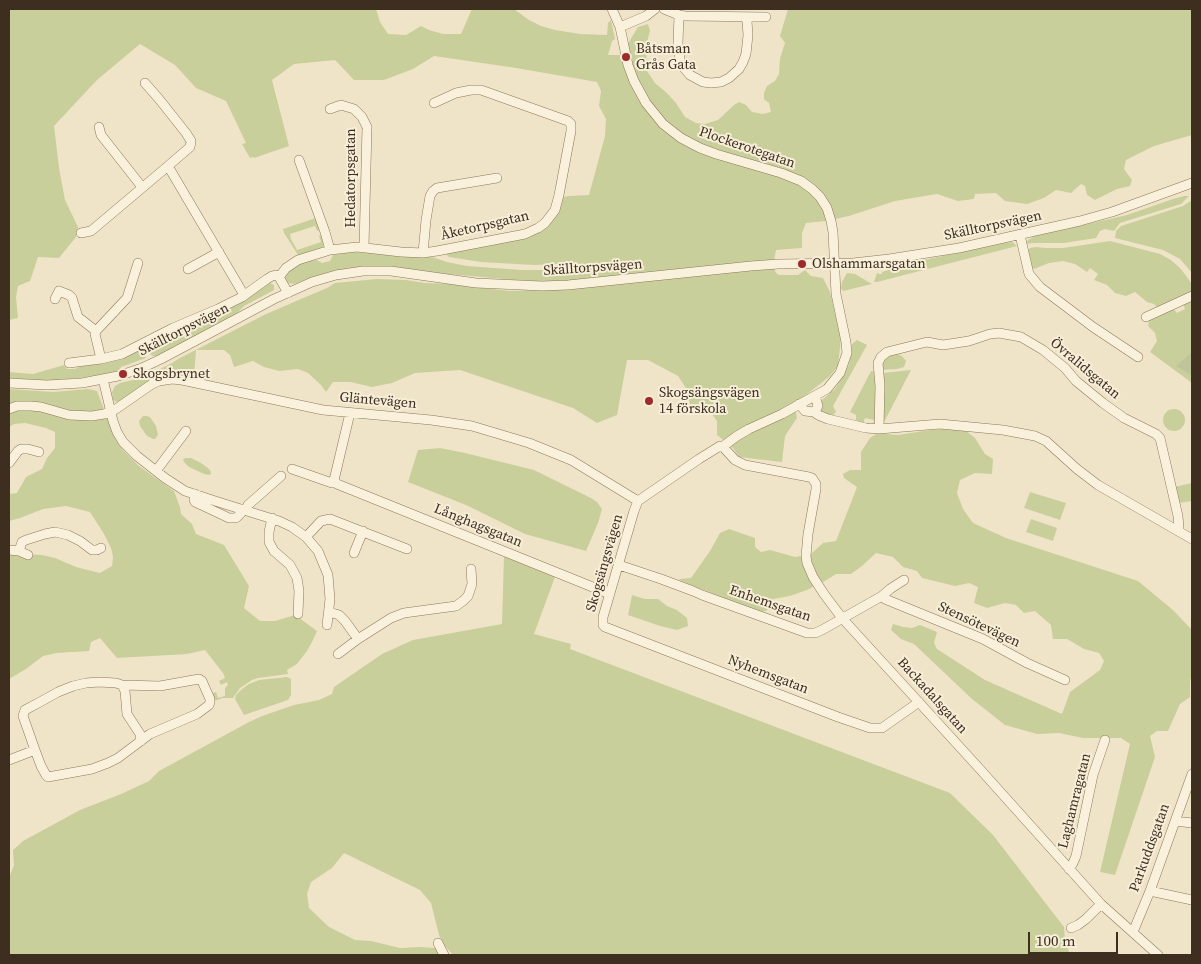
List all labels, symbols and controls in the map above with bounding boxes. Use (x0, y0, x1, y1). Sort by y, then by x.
place label: Båtsman Grås Gata (636, 41, 696, 74)
marker: Båtsman Grås Gata (620, 51, 632, 63)
street label: Plockerotegatan (697, 124, 797, 172)
street label: Hedatorpsgatan (343, 128, 359, 228)
street label: Skälltorpsvägen (943, 207, 1043, 245)
street label: Åketorpsgatan (439, 208, 531, 244)
street label: Skälltorpsvägen (543, 256, 643, 280)
place label: Olshammarsgatan (812, 256, 926, 272)
marker: Olshammarsgatan (796, 258, 808, 270)
street label: Skälltorpsvägen (136, 300, 232, 360)
street label: Övralidsgatan (1047, 335, 1123, 403)
place label: Skogsbrynet (133, 366, 210, 382)
marker: Skogsbrynet (117, 368, 129, 380)
place label: Skogsängsvägen 14 förskola (659, 385, 760, 418)
street label: Gläntevägen (339, 389, 417, 413)
marker: Skogsängsvägen 14 förskola (643, 395, 655, 407)
street label: Långhagsgatan (431, 501, 525, 551)
street label: Skogsängsvägen (583, 512, 627, 614)
street label: Enhemsgatan (727, 582, 813, 626)
street label: Stensötevägen (935, 599, 1023, 651)
street label: Nyhemsgatan (725, 652, 811, 698)
street label: Backadalsgatan (893, 654, 971, 738)
street label: Laghamragatan (1055, 752, 1095, 850)
street label: Parkuddsgatan (1126, 801, 1174, 895)
scale bar (1031, 922, 1121, 954)
text: 100 m (1036, 930, 1076, 951)

